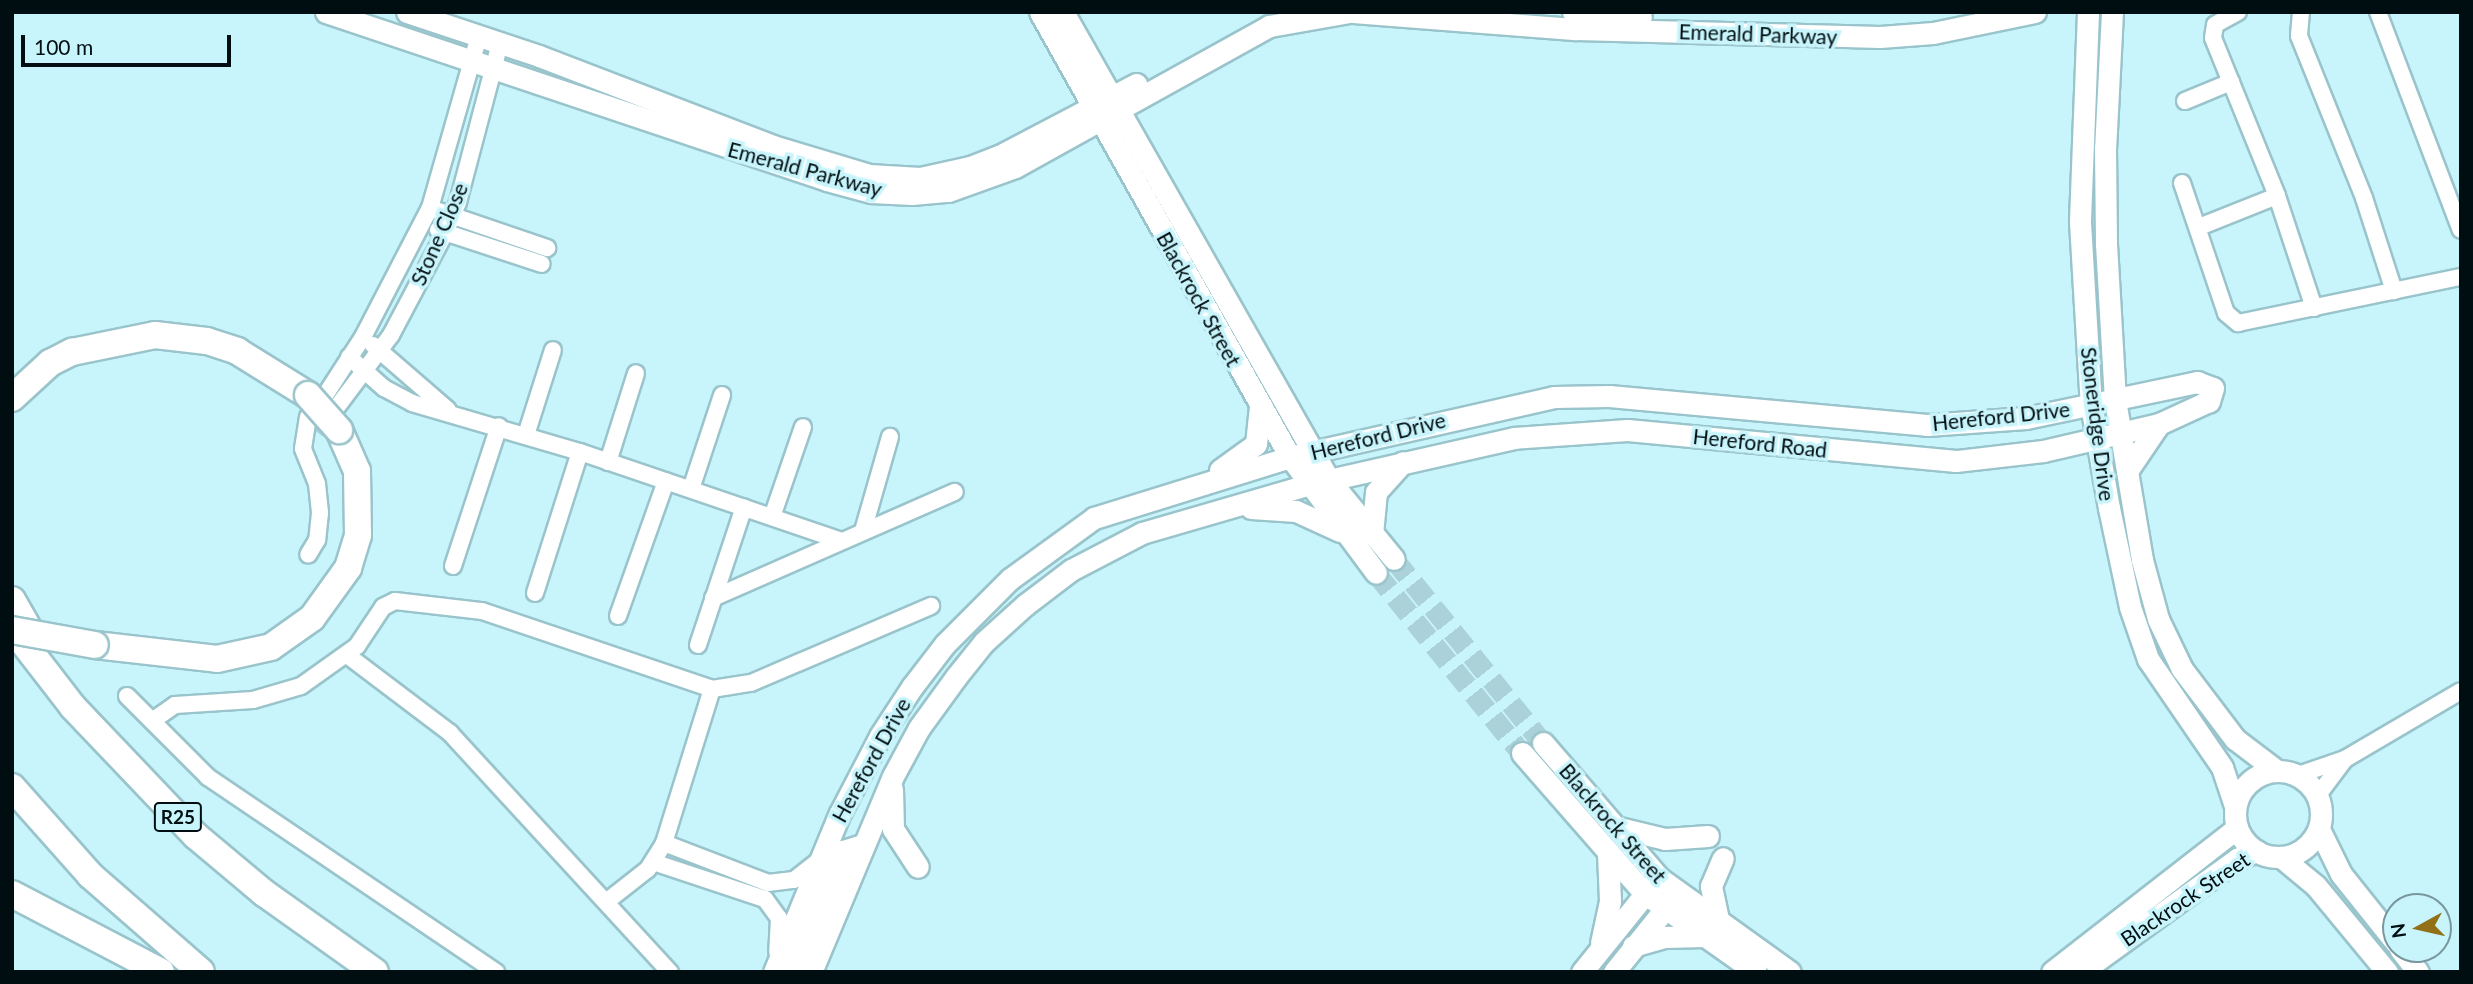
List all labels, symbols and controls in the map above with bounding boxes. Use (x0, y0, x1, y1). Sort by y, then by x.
street label: Emerald Parkway (1678, 19, 1838, 49)
scale bar (24, 21, 234, 65)
text: 100 m (34, 34, 93, 59)
street label: Emerald Parkway (725, 136, 885, 202)
street label: Stone Close (405, 179, 473, 289)
street label: Blackrock Street (1152, 227, 1246, 371)
street label: Stoneridge Drive (2076, 346, 2120, 502)
street label: Hereford Drive (1931, 396, 2071, 436)
street label: Hereford Drive (1308, 407, 1448, 465)
street label: Hereford Road (1692, 423, 1828, 463)
street label: Hereford Drive (826, 693, 916, 827)
street label: Blackrock Street (1554, 758, 1672, 888)
road number: R25 (154, 802, 202, 832)
street label: Blackrock Street (2116, 847, 2254, 951)
north arrow (2382, 893, 2452, 963)
text: N (2385, 922, 2410, 940)

